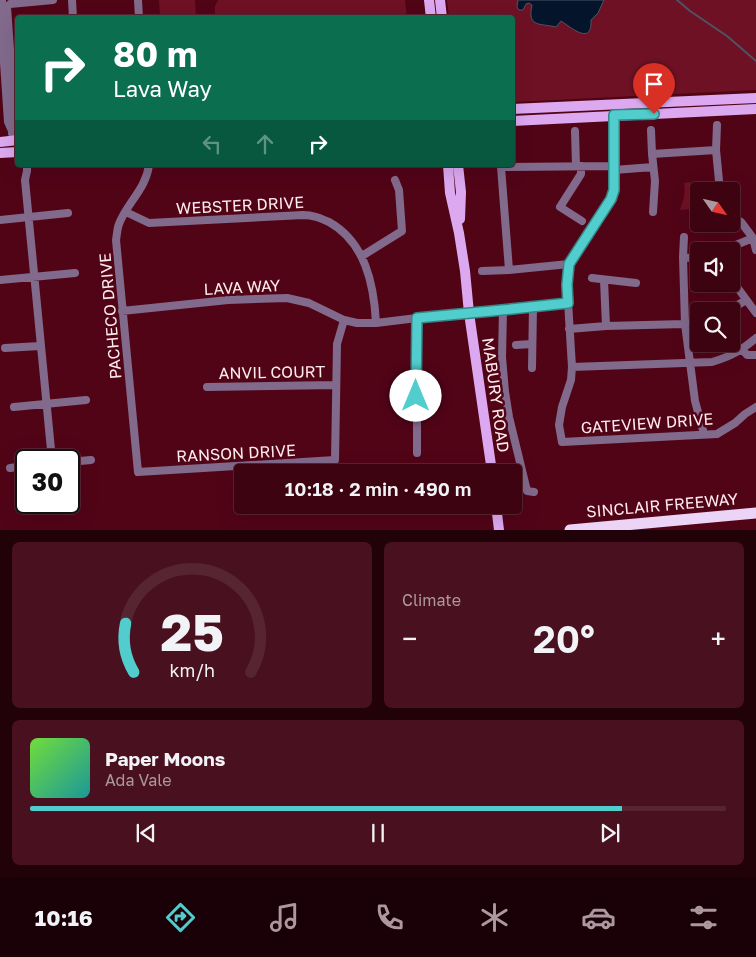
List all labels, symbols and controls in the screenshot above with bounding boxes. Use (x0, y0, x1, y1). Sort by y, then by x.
text: 80 m (113, 33, 198, 75)
icon: right (30, 35, 95, 100)
pin (633, 63, 675, 114)
icon: arrive (640, 70, 668, 98)
text: Lava Way (113, 75, 212, 102)
icon: left (198, 130, 226, 158)
icon: ahead (251, 130, 279, 158)
icon: right (304, 130, 332, 158)
north arrow (690, 182, 740, 232)
map controls (690, 182, 740, 352)
street label: WEBSTER DRIVE (176, 192, 304, 218)
button: sound (690, 242, 740, 292)
street label: PACHECO DRIVE (95, 252, 125, 380)
street label: LAVA WAY (203, 275, 282, 299)
button: search (690, 302, 740, 352)
street label: MABURY ROAD (478, 336, 514, 454)
street label: ANVIL COURT (218, 361, 326, 383)
position arrow (389, 369, 441, 421)
street label: GATEVIEW DRIVE (580, 408, 714, 438)
street label: RANSON DRIVE (176, 440, 296, 466)
speed limit sign: 30 (15, 449, 80, 514)
text: 10:18 · 2 min · 490 m (285, 477, 471, 500)
street label: SINCLAIR FREEWAY (585, 488, 739, 522)
text: Climate (402, 590, 461, 610)
text: 25 (160, 600, 224, 662)
text: 20° (533, 616, 595, 661)
text: − (402, 622, 417, 655)
text: + (711, 622, 726, 655)
text: km/h (169, 659, 215, 681)
text: Paper Moons (105, 747, 225, 770)
text: Ada Vale (105, 770, 171, 790)
icon: previous (132, 819, 160, 847)
icon: pause (364, 819, 392, 847)
icon: next (596, 819, 624, 847)
icon: directions (163, 900, 198, 935)
icon: music (267, 900, 302, 935)
icon: phone (372, 900, 407, 935)
icon: climate (477, 900, 512, 935)
icon: car (581, 900, 616, 935)
icon: filters (686, 900, 721, 935)
text: 10:16 (35, 904, 93, 931)

